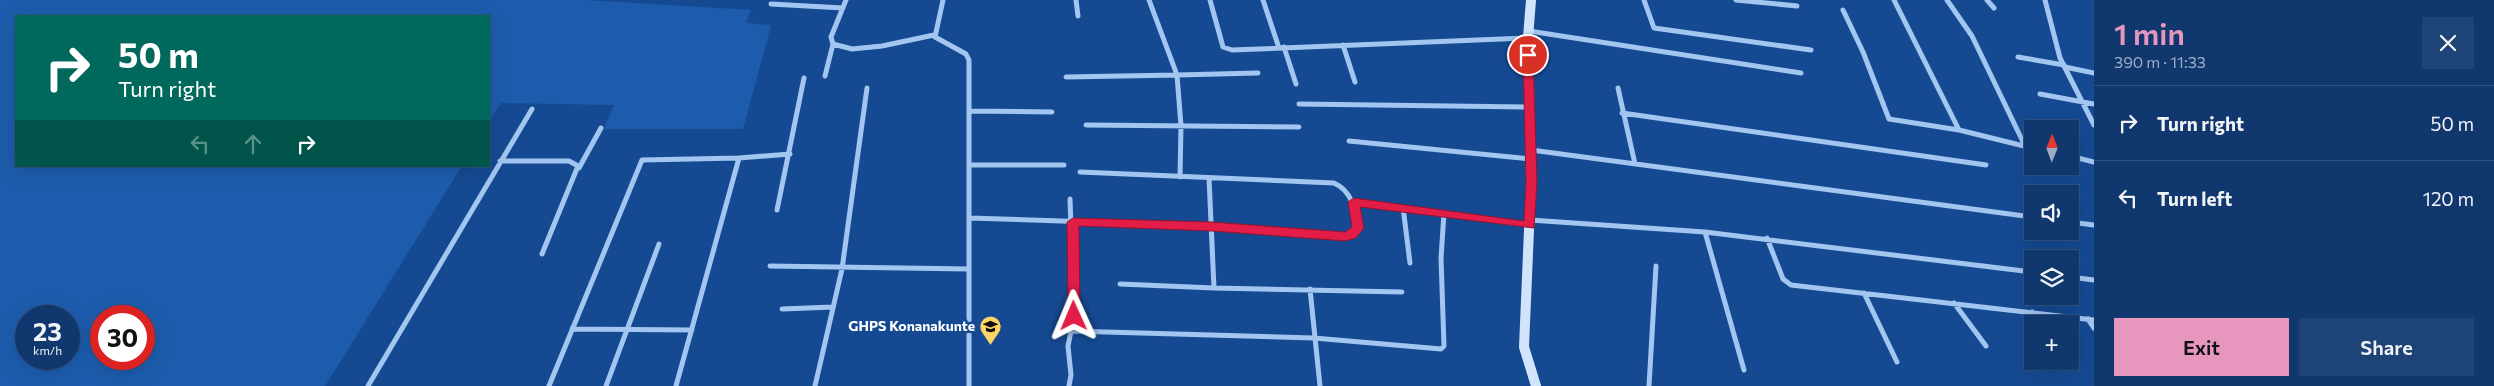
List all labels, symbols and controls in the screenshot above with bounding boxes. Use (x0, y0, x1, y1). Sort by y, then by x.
text: 1 min (2114, 14, 2185, 51)
button: close (2422, 17, 2474, 69)
text: 50 m (118, 32, 199, 75)
pin (1507, 34, 1549, 76)
icon: right (35, 35, 100, 100)
icon: arrive (1514, 41, 1542, 69)
text: 390 m · 11:33 (2114, 52, 2206, 71)
text: Turn right (118, 75, 216, 102)
icon: right (2114, 109, 2142, 137)
text: Turn right (2157, 112, 2244, 135)
text: 50 m (2430, 112, 2474, 135)
north arrow (2024, 120, 2079, 175)
map controls (2024, 120, 2079, 370)
icon: left (186, 130, 214, 158)
icon: ahead (239, 130, 267, 158)
icon: right (292, 130, 320, 158)
icon: left (2114, 184, 2142, 212)
button: sound (2024, 185, 2079, 240)
text: Turn left (2157, 187, 2232, 210)
text: 120 m (2423, 187, 2474, 210)
button: layers (2024, 250, 2079, 305)
position arrow (1047, 289, 1099, 341)
speed limit sign: 30 (90, 305, 155, 370)
school or university icon: GHPS Konanakunte (979, 314, 1003, 345)
button: + (2024, 315, 2079, 370)
text: 23 (33, 316, 62, 346)
place label: GHPS Konanakunte (848, 317, 975, 334)
button: Exit (2114, 318, 2289, 376)
button: Share (2299, 318, 2474, 376)
text: km/h (33, 343, 62, 357)

